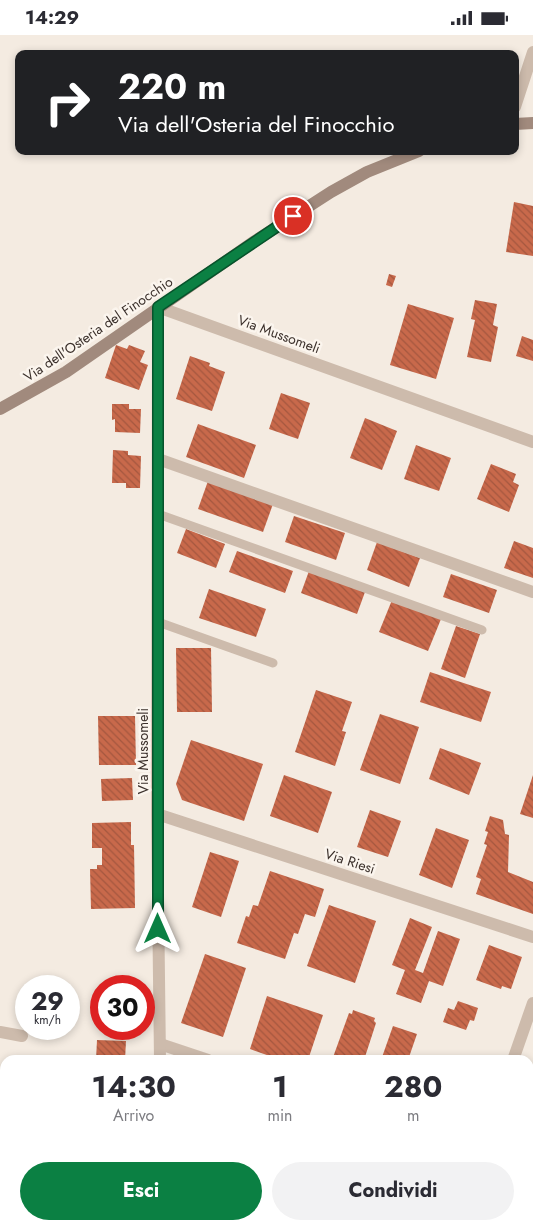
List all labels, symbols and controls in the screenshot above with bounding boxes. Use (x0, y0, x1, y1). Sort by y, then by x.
text: 14:29 (25, 4, 79, 31)
text: 220 m (118, 62, 226, 112)
icon: right (35, 70, 100, 135)
text: Via dell'Osteria del Finocchio (118, 108, 394, 140)
pin (272, 195, 314, 237)
icon: arrive (279, 202, 307, 230)
street label: Via dell'Osteria del Finocchio (19, 271, 177, 386)
street label: Via Mussomeli (235, 310, 323, 358)
street label: Via Mussomeli (133, 708, 153, 794)
street label: Via Riesi (322, 843, 378, 879)
position arrow (131, 902, 183, 954)
speed limit sign: 30 (90, 975, 155, 1040)
text: 29 (31, 983, 64, 1019)
text: km/h (34, 1011, 61, 1029)
text: 14:30 (92, 1065, 176, 1108)
text: 1 (272, 1065, 288, 1108)
text: 280 (384, 1065, 442, 1108)
text: Arrivo (113, 1104, 154, 1127)
text: min (267, 1104, 293, 1127)
text: m (407, 1104, 419, 1127)
button: Esci (20, 1162, 262, 1220)
button: Condividi (272, 1162, 514, 1220)

